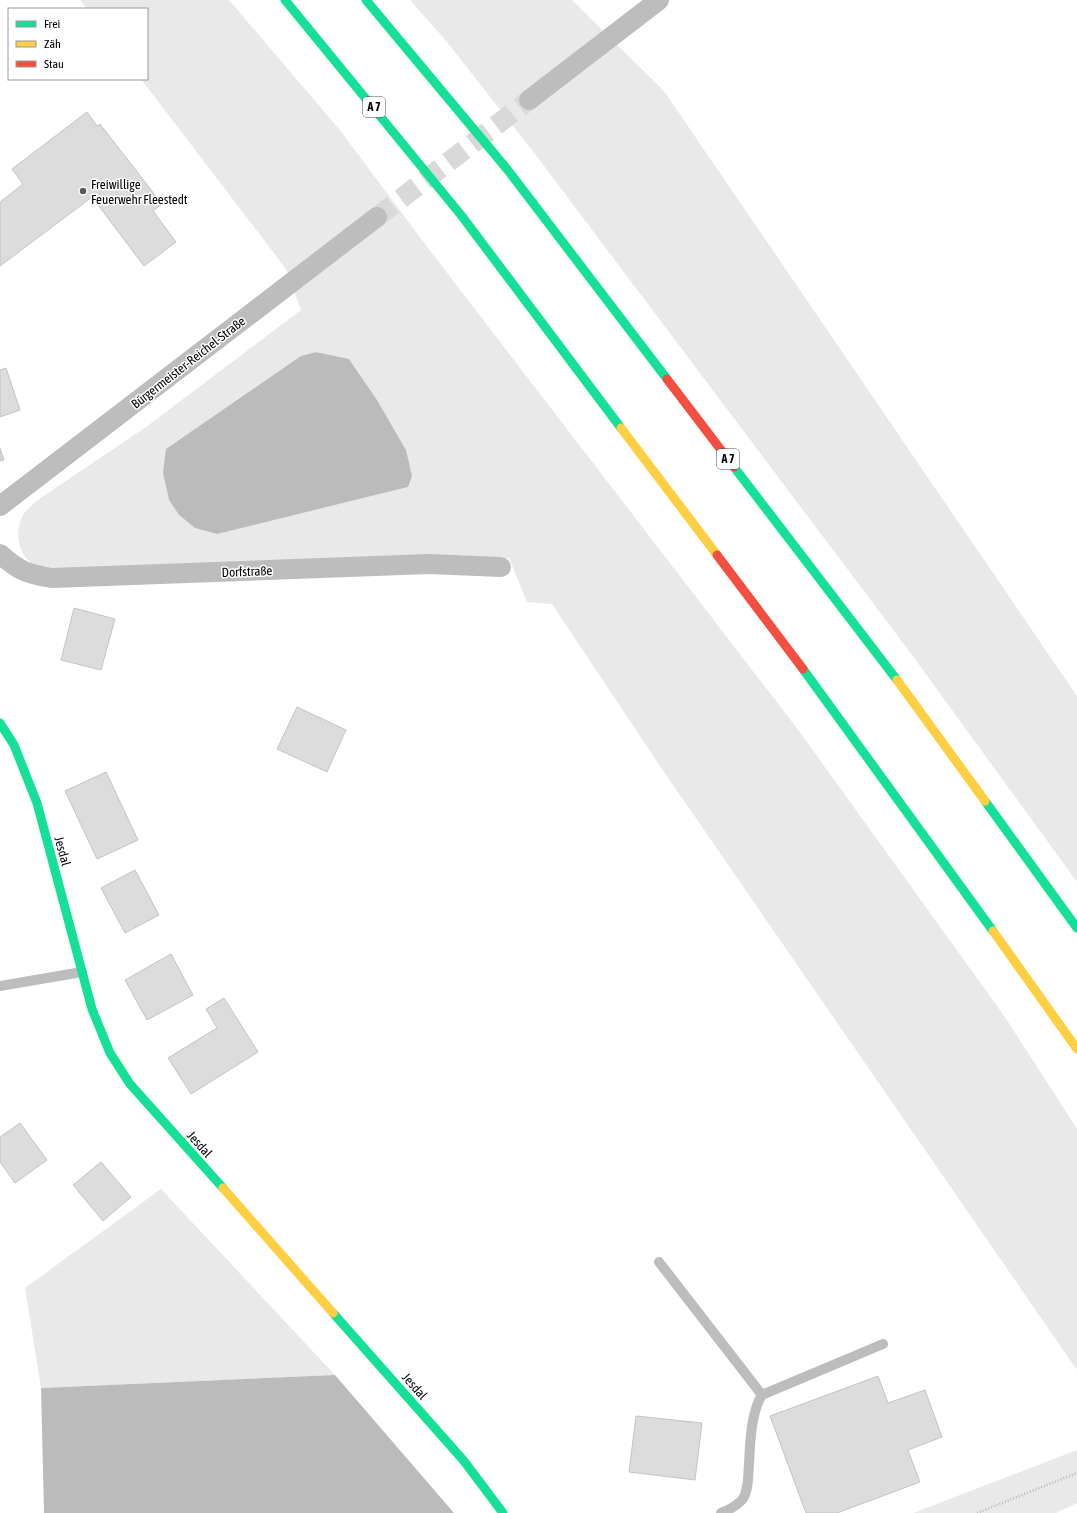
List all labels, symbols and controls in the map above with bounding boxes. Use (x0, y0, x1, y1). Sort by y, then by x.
legend (8, 8, 148, 80)
text: Frei (44, 17, 60, 31)
text: Zäh (44, 37, 61, 51)
text: Stau (44, 57, 64, 71)
road number: A 7 (363, 97, 385, 117)
place label: Freiwillige Feuerwehr Fleestedt (91, 177, 188, 207)
marker: Freiwillige Feuerwehr Fleestedt (78, 186, 88, 196)
street label: Bürgermeister-Reichel-Straße (128, 313, 248, 412)
road number: A 7 (717, 449, 739, 469)
street label: Dorfstraße (221, 563, 273, 580)
street label: Jesdal (51, 835, 74, 868)
street label: Jesdal (184, 1128, 216, 1161)
street label: Jesdal (399, 1370, 431, 1403)

